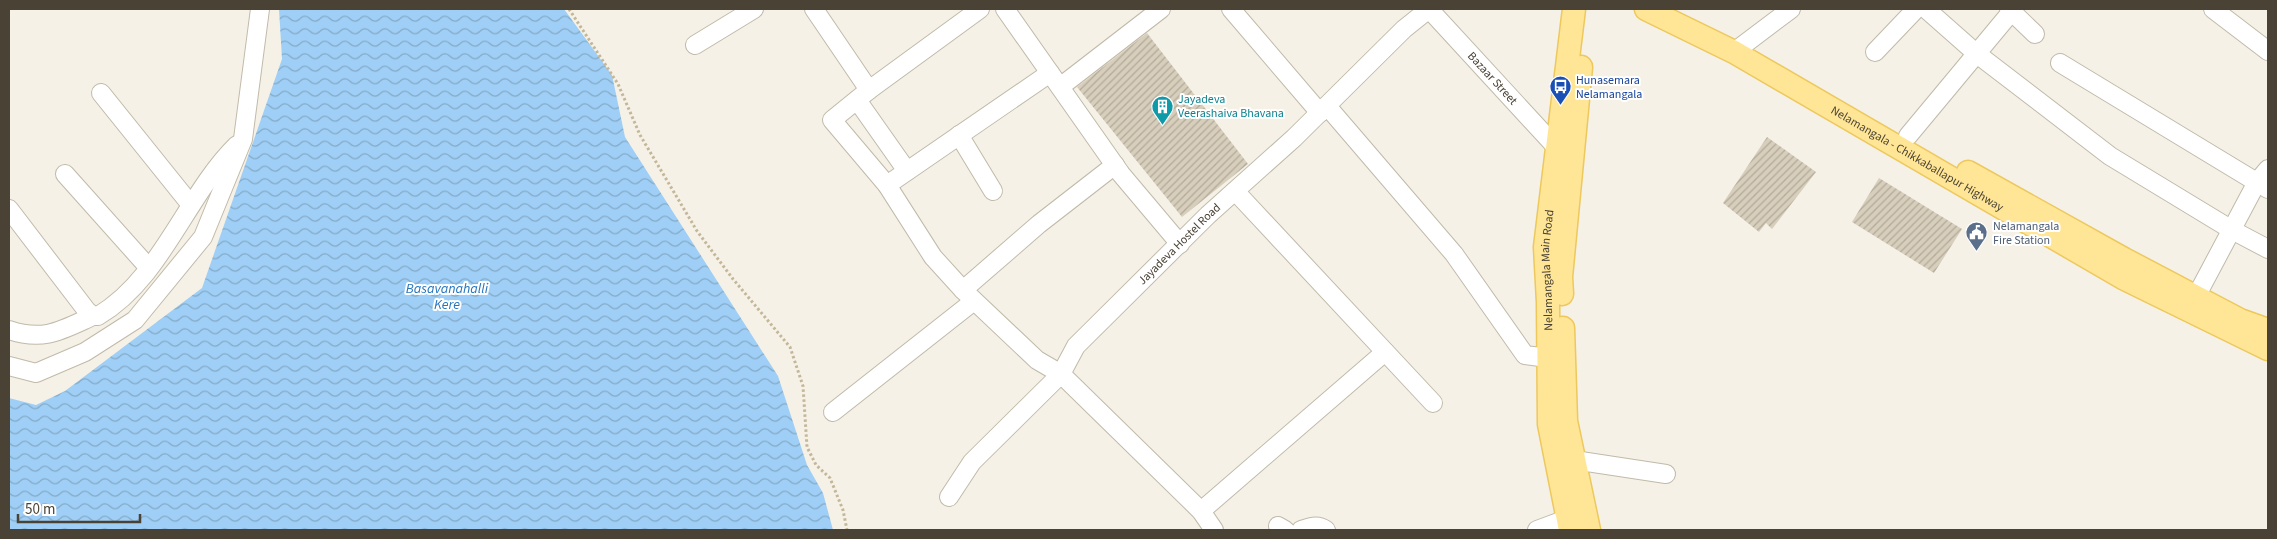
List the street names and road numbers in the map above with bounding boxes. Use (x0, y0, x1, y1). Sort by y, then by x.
street label: Bazaar Street (1463, 48, 1521, 109)
street label: Nelamangala - Chikkaballapur Highway (1828, 102, 2007, 216)
street label: Jayadeva Hostel Road (1134, 200, 1225, 289)
street label: Nelamangala Main Road (1537, 209, 1558, 331)

